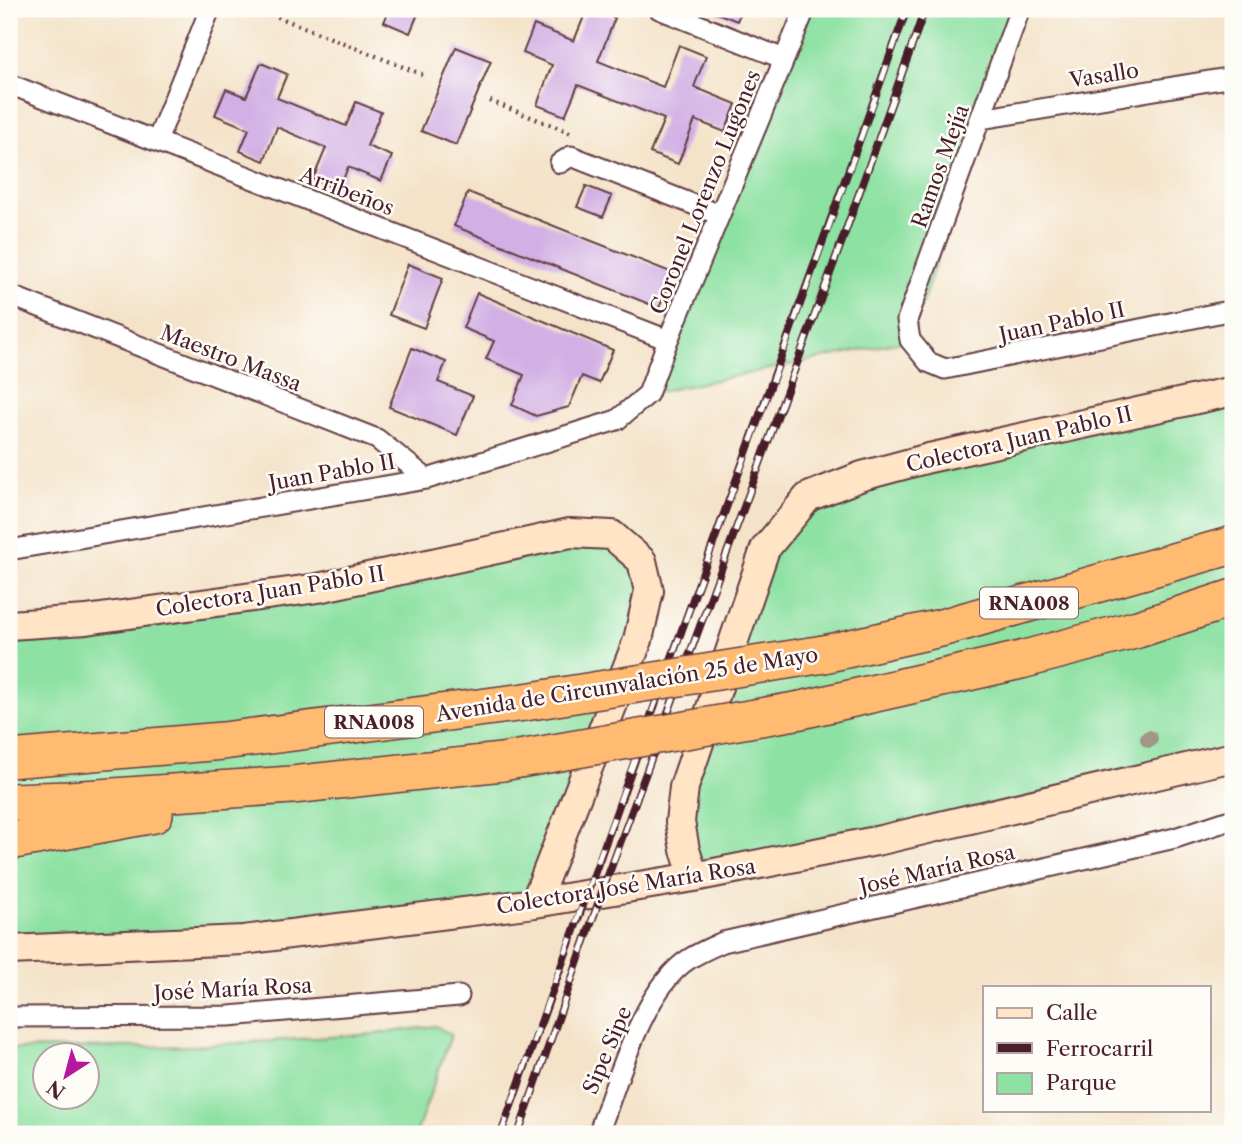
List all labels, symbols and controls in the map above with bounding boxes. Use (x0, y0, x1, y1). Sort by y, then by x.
street label: Vasallo (1067, 57, 1140, 93)
street label: Coronel Lorenzo Lugones (644, 66, 766, 318)
street label: Ramos Mejía (906, 100, 974, 231)
street label: Arribeños (295, 161, 398, 220)
street label: Juan Pablo II (994, 296, 1127, 348)
street label: Maestro Massa (157, 320, 306, 397)
street label: Colectora Juan Pablo II (903, 401, 1135, 477)
street label: Juan Pablo II (264, 449, 397, 496)
street label: Colectora Juan Pablo II (154, 561, 386, 621)
road number: RNA008 (980, 588, 1078, 618)
street label: Avenida de Circunvalación 25 de Mayo (433, 641, 820, 727)
road number: RNA008 (325, 706, 423, 737)
street label: José María Rosa (854, 839, 1018, 900)
street label: Colectora José María Rosa (495, 853, 758, 919)
street label: José María Rosa (150, 972, 314, 1006)
legend (983, 986, 1210, 1112)
text: Calle (1046, 1000, 1098, 1025)
street label: Sipe Sipe (577, 1002, 637, 1098)
text: Ferrocarril (1046, 1036, 1153, 1061)
north arrow (32, 1042, 102, 1112)
text: Parque (1046, 1070, 1117, 1095)
text: N (43, 1075, 70, 1104)

